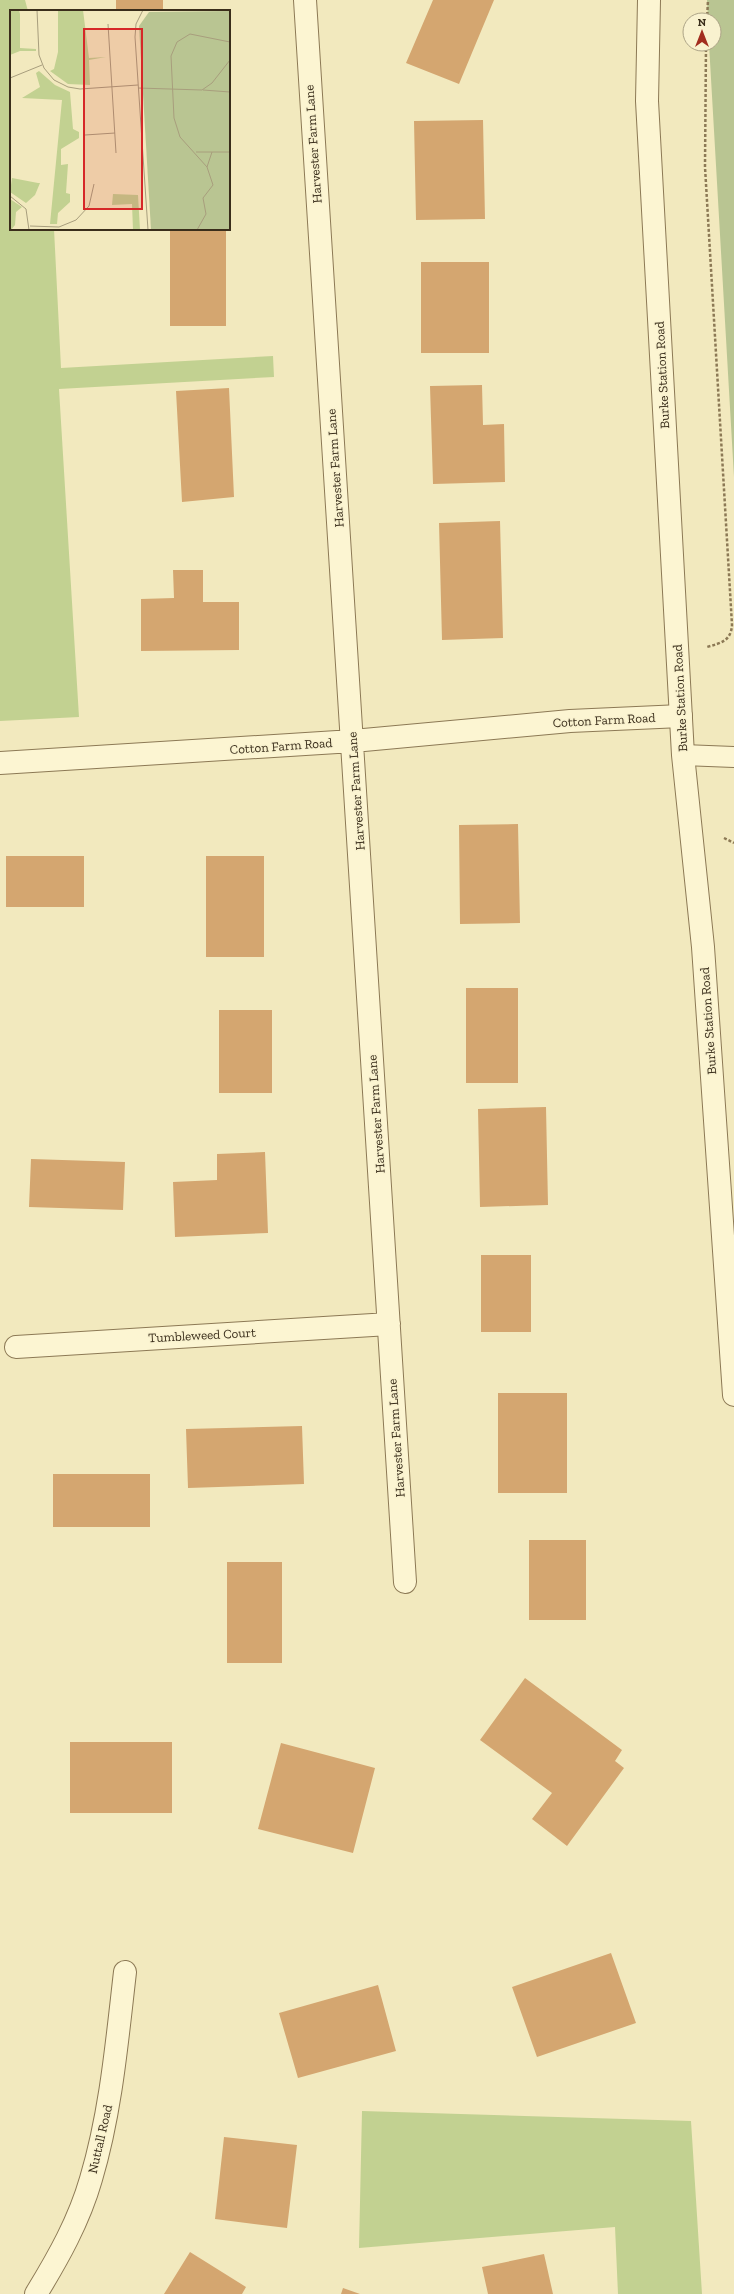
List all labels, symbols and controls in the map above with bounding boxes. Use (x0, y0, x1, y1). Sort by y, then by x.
inset map (10, 10, 230, 230)
north arrow (682, 12, 722, 52)
text: N (698, 16, 707, 29)
street label: Harvester Farm Lane (301, 84, 325, 204)
street label: Burke Station Road (652, 321, 672, 429)
street label: Harvester Farm Lane (323, 408, 347, 528)
street label: Burke Station Road (670, 644, 690, 752)
street label: Cotton Farm Road (552, 710, 656, 730)
street label: Harvester Farm Lane (344, 731, 368, 851)
street label: Cotton Farm Road (229, 735, 333, 757)
street label: Burke Station Road (697, 967, 719, 1075)
street label: Harvester Farm Lane (364, 1054, 388, 1174)
street label: Tumbleweed Court (148, 1325, 256, 1345)
street label: Harvester Farm Lane (384, 1378, 408, 1498)
street label: Nuttall Road (85, 2103, 115, 2175)

